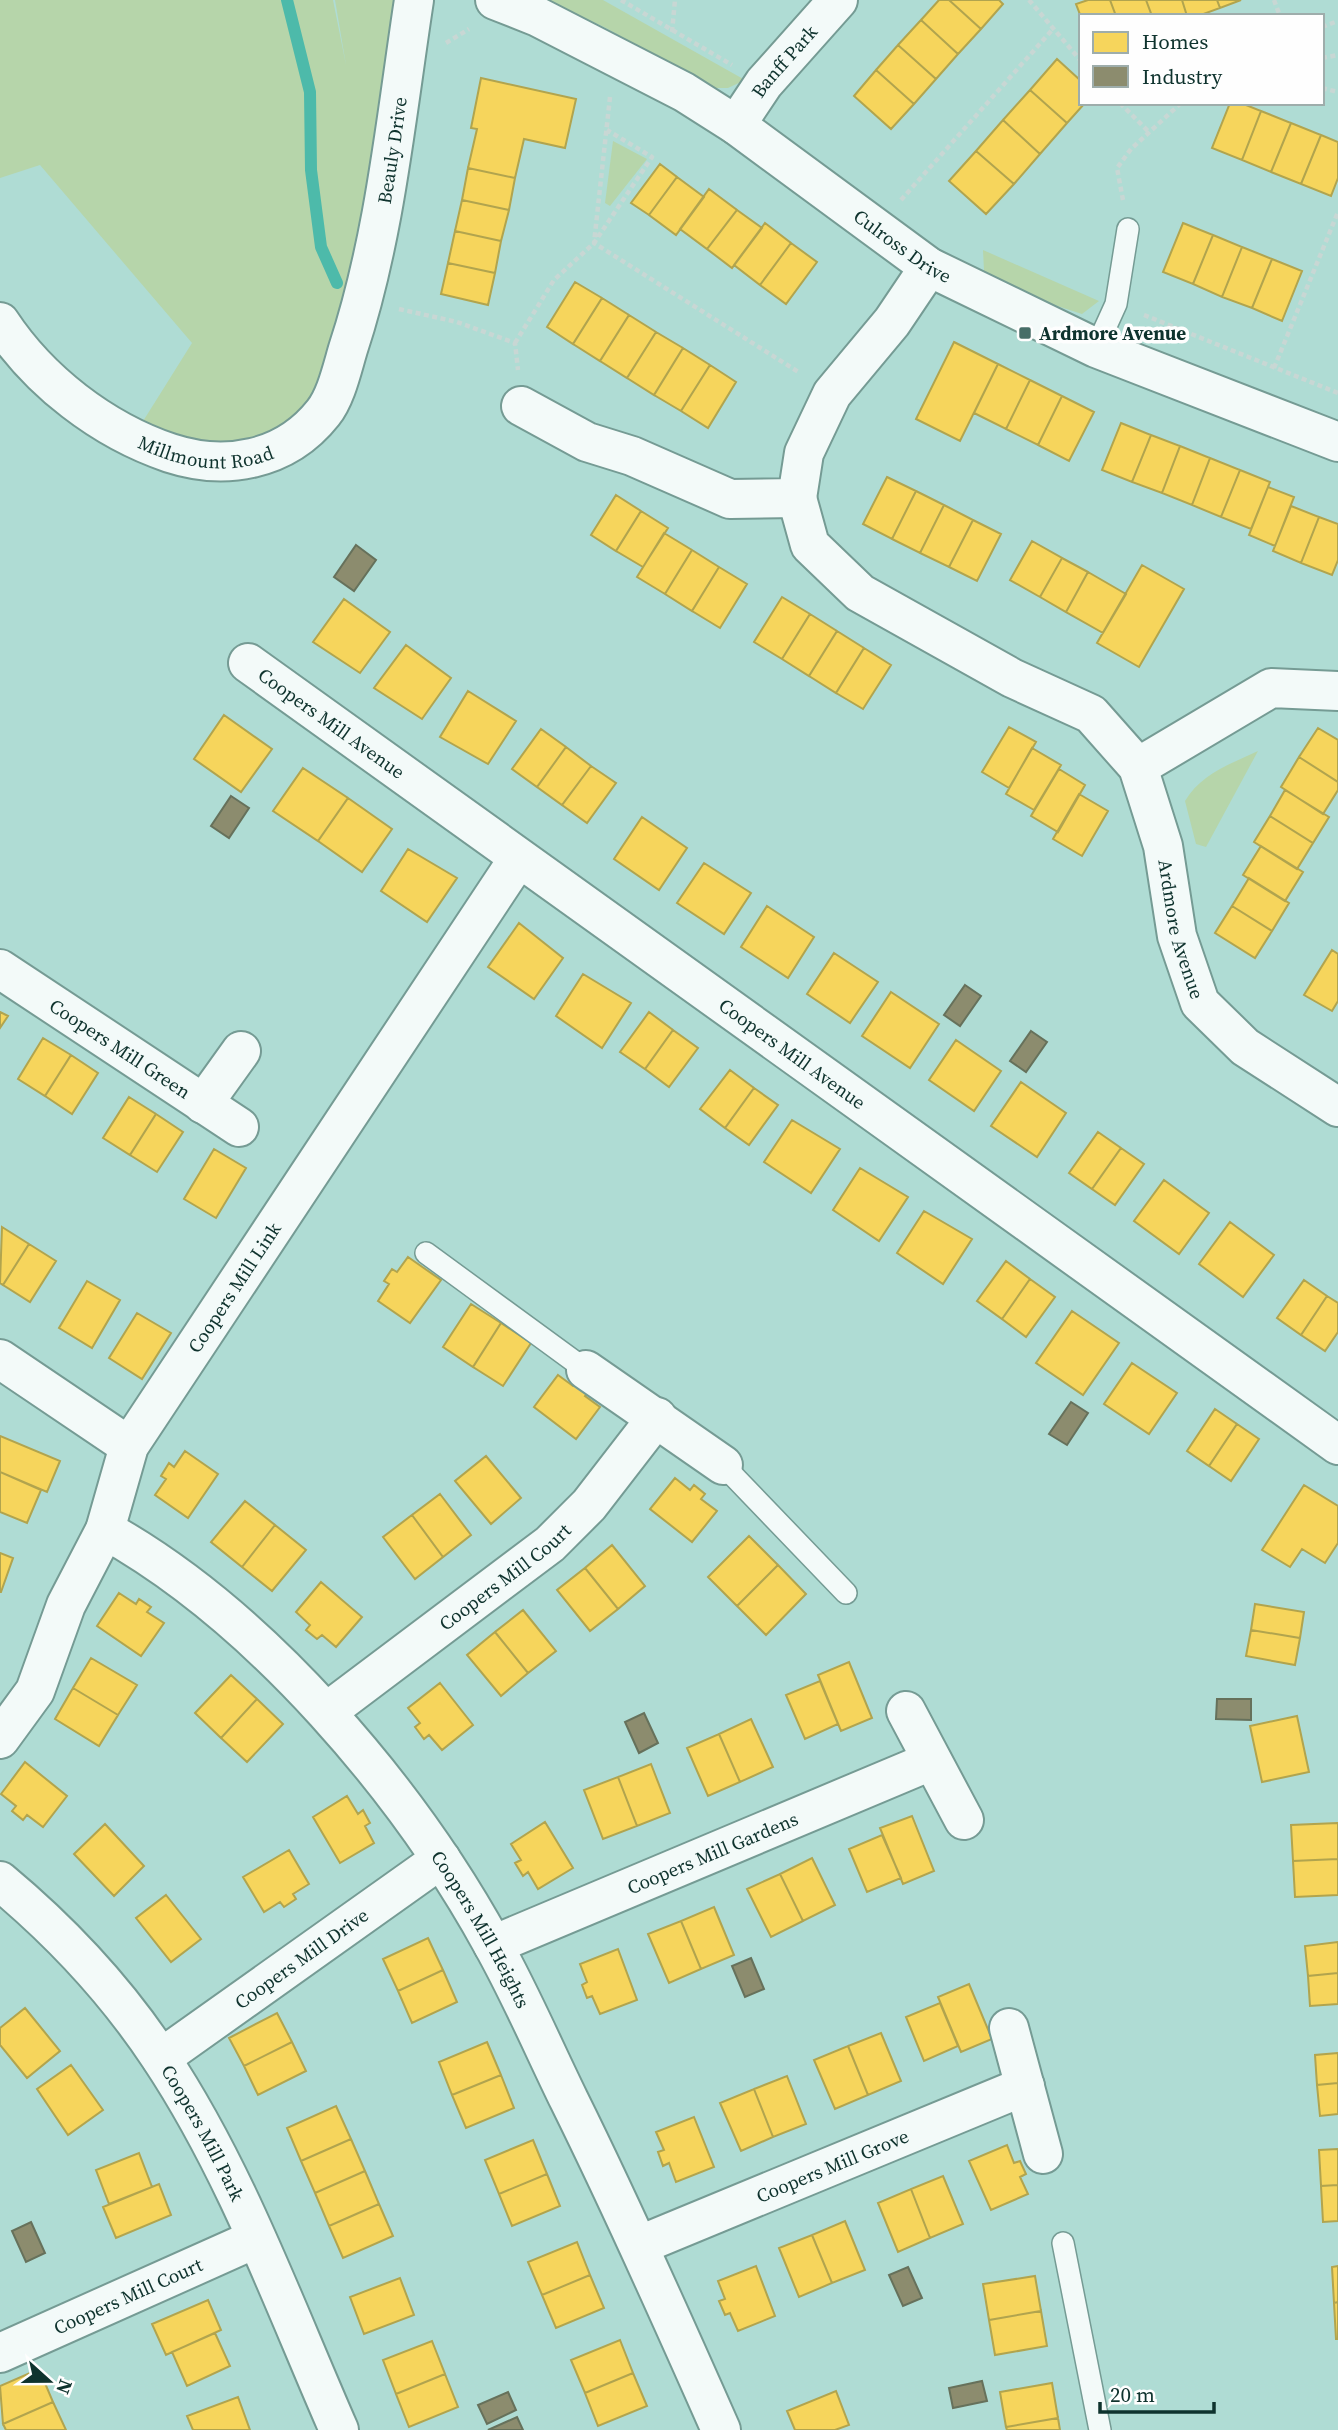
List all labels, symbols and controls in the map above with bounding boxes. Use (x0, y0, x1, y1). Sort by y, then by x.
legend (1079, 14, 1324, 105)
street label: Banff Park (745, 19, 823, 103)
text: Homes (1142, 27, 1208, 56)
text: Industry (1142, 62, 1222, 91)
street label: Beauly Drive (371, 95, 413, 206)
street label: Culross Drive (848, 203, 956, 289)
place label: Ardmore Avenue (1039, 320, 1186, 346)
marker: Ardmore Avenue (1017, 325, 1033, 341)
street label: Millmount Road (134, 429, 277, 474)
street label: Coopers Mill Avenue (253, 661, 410, 785)
street label: Ardmore Avenue (1152, 857, 1211, 1002)
street label: Coopers Mill Green (44, 992, 196, 1105)
street label: Coopers Mill Avenue (714, 992, 871, 1115)
street label: Coopers Mill Link (181, 1217, 287, 1358)
street label: Coopers Mill Court (433, 1517, 577, 1636)
street label: Coopers Mill Gardens (623, 1805, 802, 1900)
street label: Coopers Mill Heights (425, 1845, 536, 2012)
street label: Coopers Mill Drive (229, 1902, 373, 2015)
street label: Coopers Mill Park (155, 2060, 251, 2206)
street label: Coopers Mill Grove (752, 2123, 912, 2209)
street label: Coopers Mill Court (49, 2251, 207, 2340)
north arrow (14, 2346, 84, 2416)
scale bar (1100, 2370, 1214, 2414)
text: N (50, 2376, 79, 2398)
text: 20 m (1110, 2380, 1155, 2409)

